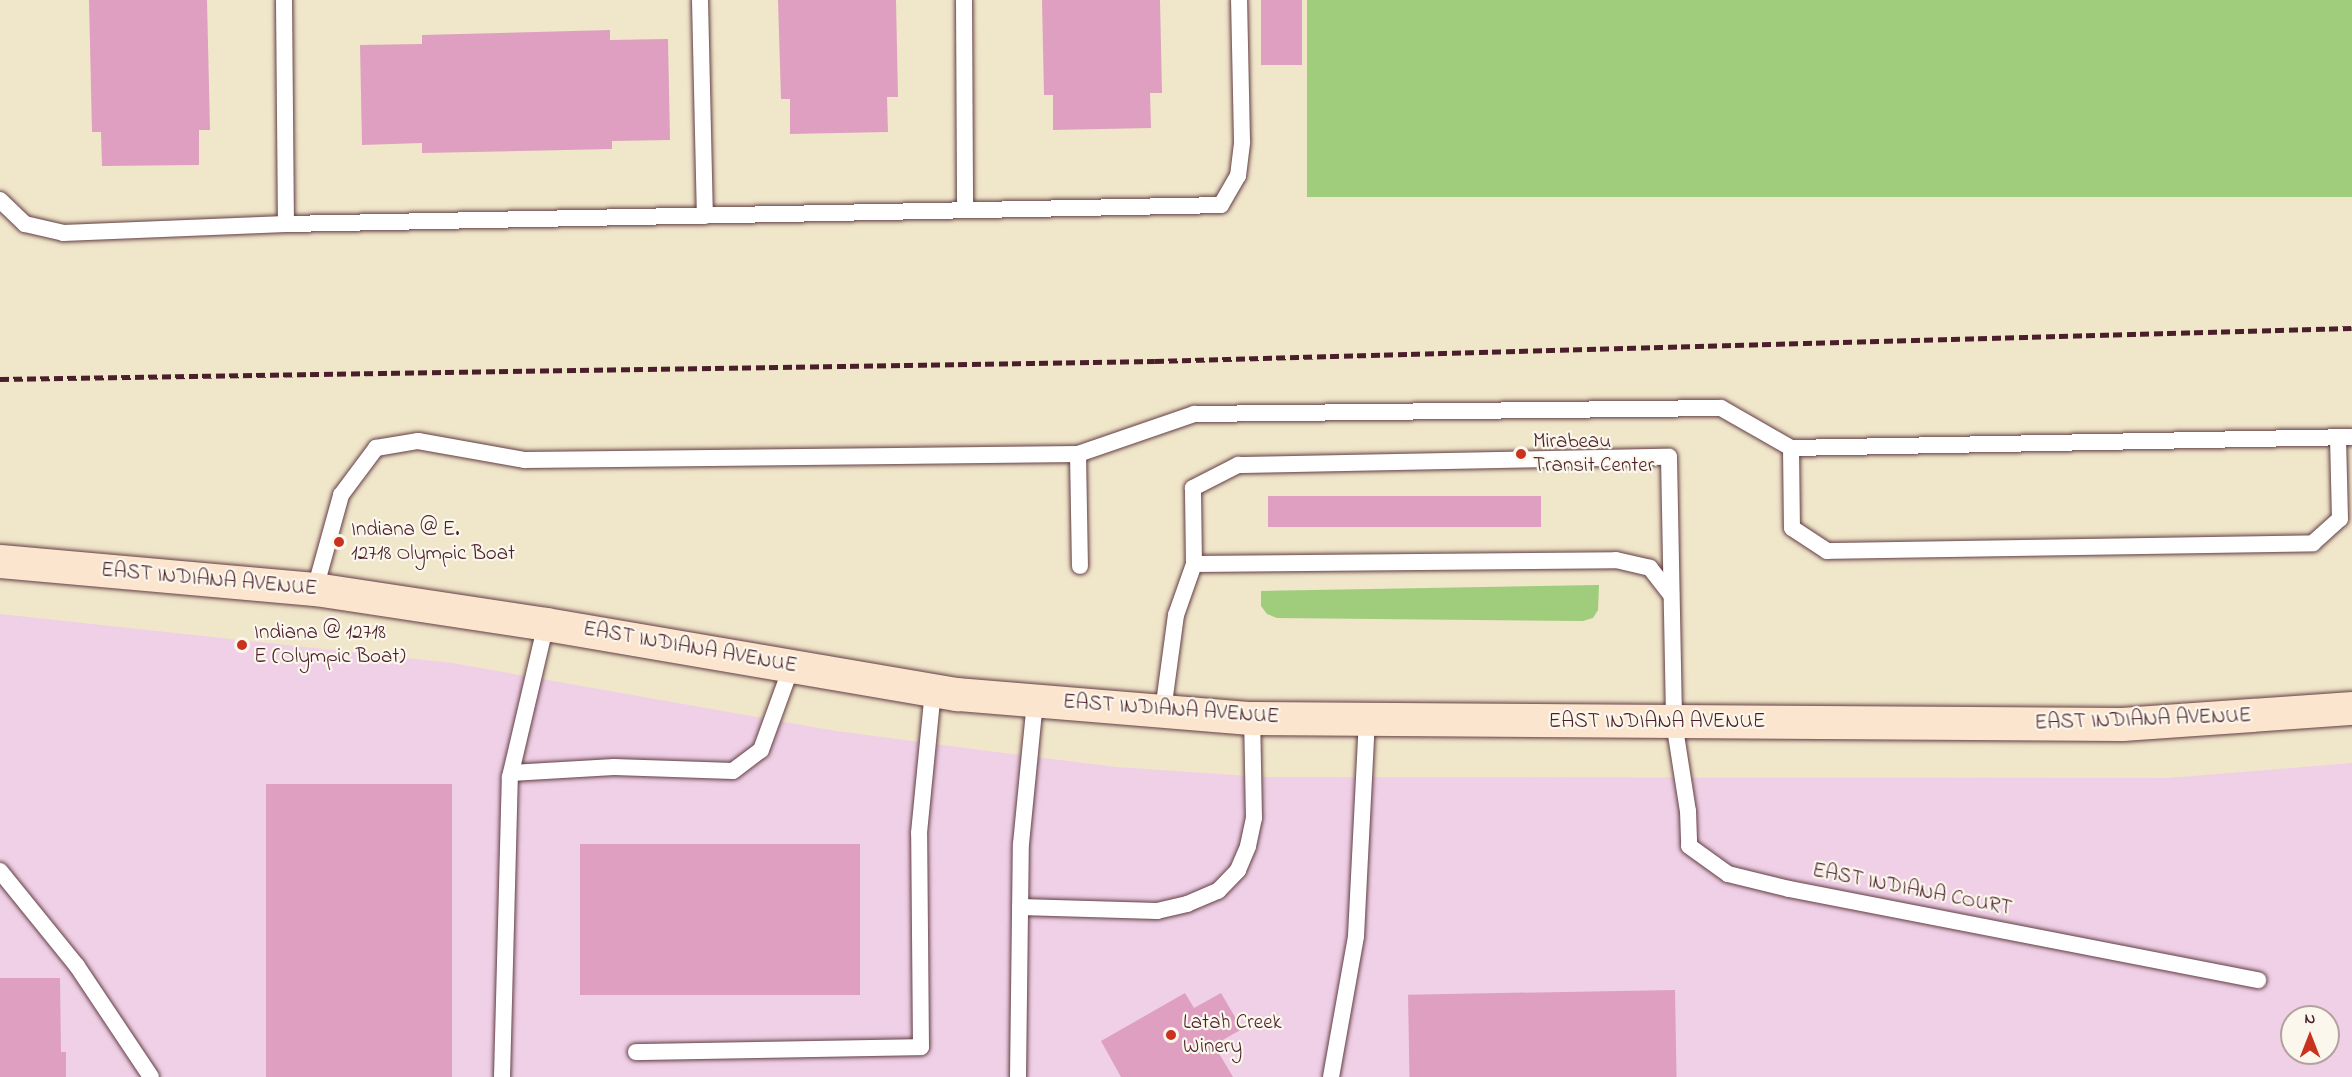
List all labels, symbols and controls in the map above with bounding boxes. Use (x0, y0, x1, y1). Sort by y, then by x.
place label: Mirabeau Transit Center (1533, 429, 1654, 479)
marker: Mirabeau Transit Center (1514, 447, 1528, 461)
place label: Indiana @ E. 12718 Olympic Boat (351, 517, 515, 567)
marker: Indiana @ E. 12718 Olympic Boat (332, 535, 346, 549)
street label: EAST INDIANA AVENUE (100, 558, 318, 602)
street label: EAST INDIANA AVENUE (581, 617, 799, 679)
place label: Indiana @ 12718 E (Olympic Boat) (254, 620, 405, 670)
marker: Indiana @ 12718 E (Olympic Boat) (235, 638, 249, 652)
street label: EAST INDIANA AVENUE (1062, 690, 1280, 730)
street label: EAST INDIANA AVENUE (2034, 704, 2252, 736)
street label: EAST INDIANA AVENUE (1549, 709, 1765, 735)
street label: EAST INDIANA COURT (1810, 858, 2014, 922)
north arrow (2280, 1005, 2340, 1065)
text: N (2305, 1007, 2315, 1031)
place label: Latah Creek Winery (1183, 1010, 1282, 1060)
marker: Latah Creek Winery (1164, 1028, 1178, 1042)

